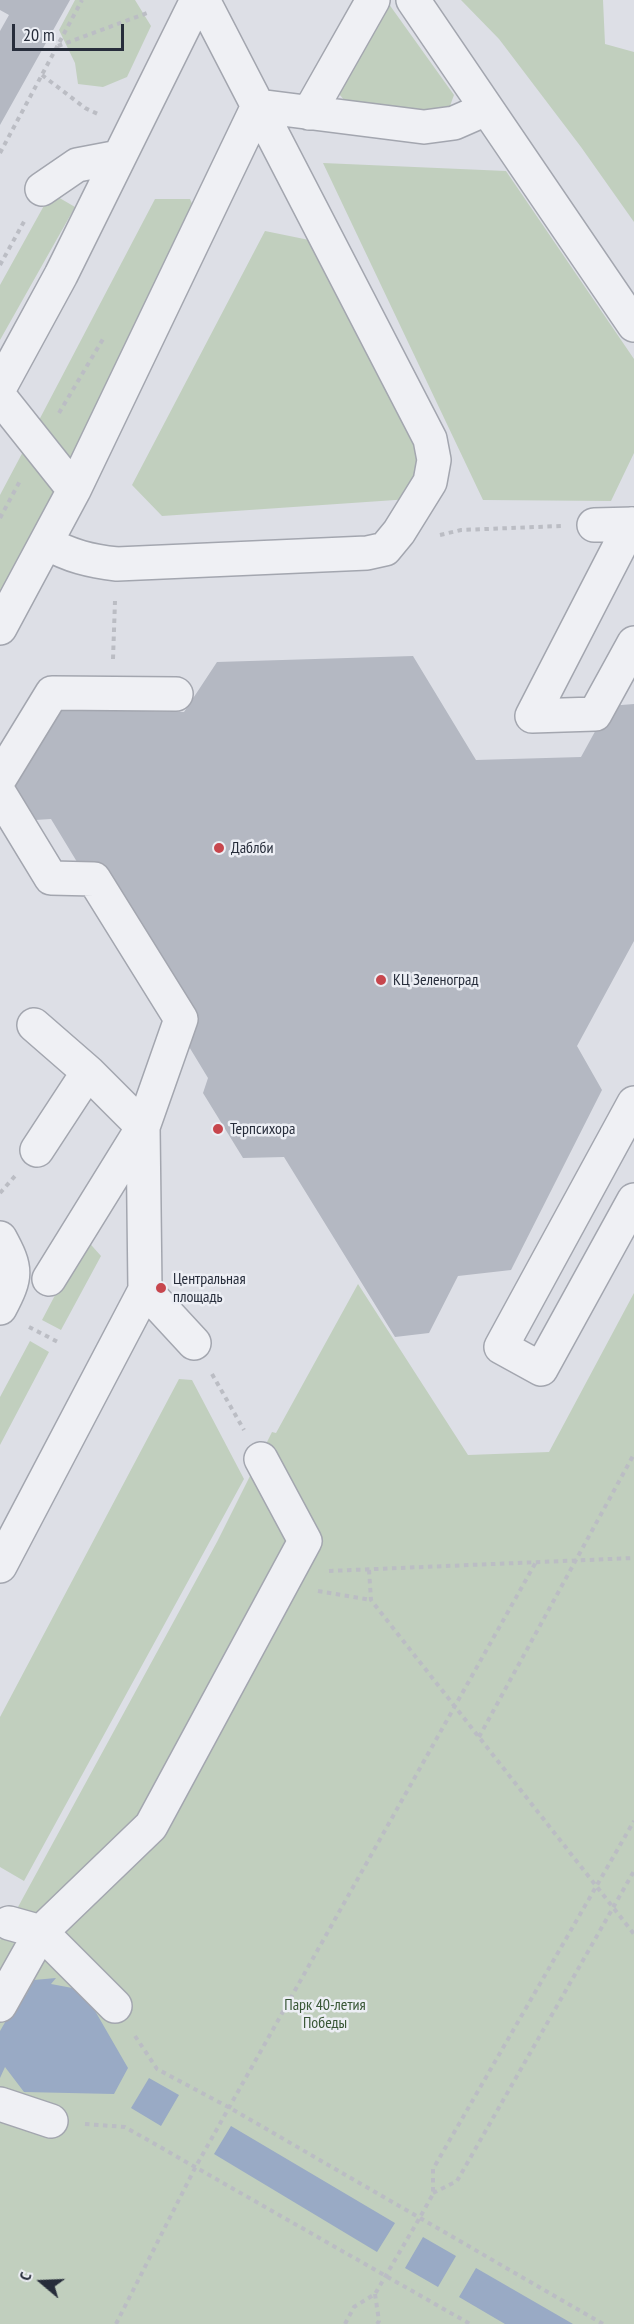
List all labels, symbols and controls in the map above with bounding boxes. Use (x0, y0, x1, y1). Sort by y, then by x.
scale bar (15, 12, 128, 50)
text: 20 m (23, 23, 55, 46)
place label: Даблби (231, 838, 273, 858)
marker: Даблби (212, 841, 226, 855)
place label: КЦ Зеленоград (393, 970, 478, 990)
marker: КЦ Зеленоград (374, 973, 388, 987)
place label: Терпсихора (230, 1119, 295, 1139)
marker: Терпсихора (211, 1122, 225, 1136)
place label: Центральная площадь (173, 1269, 246, 1307)
marker: Центральная площадь (154, 1281, 168, 1295)
park label: Парк 40-летия Победы (284, 1995, 366, 2033)
north arrow (12, 2252, 72, 2312)
text: С (14, 2269, 36, 2283)

